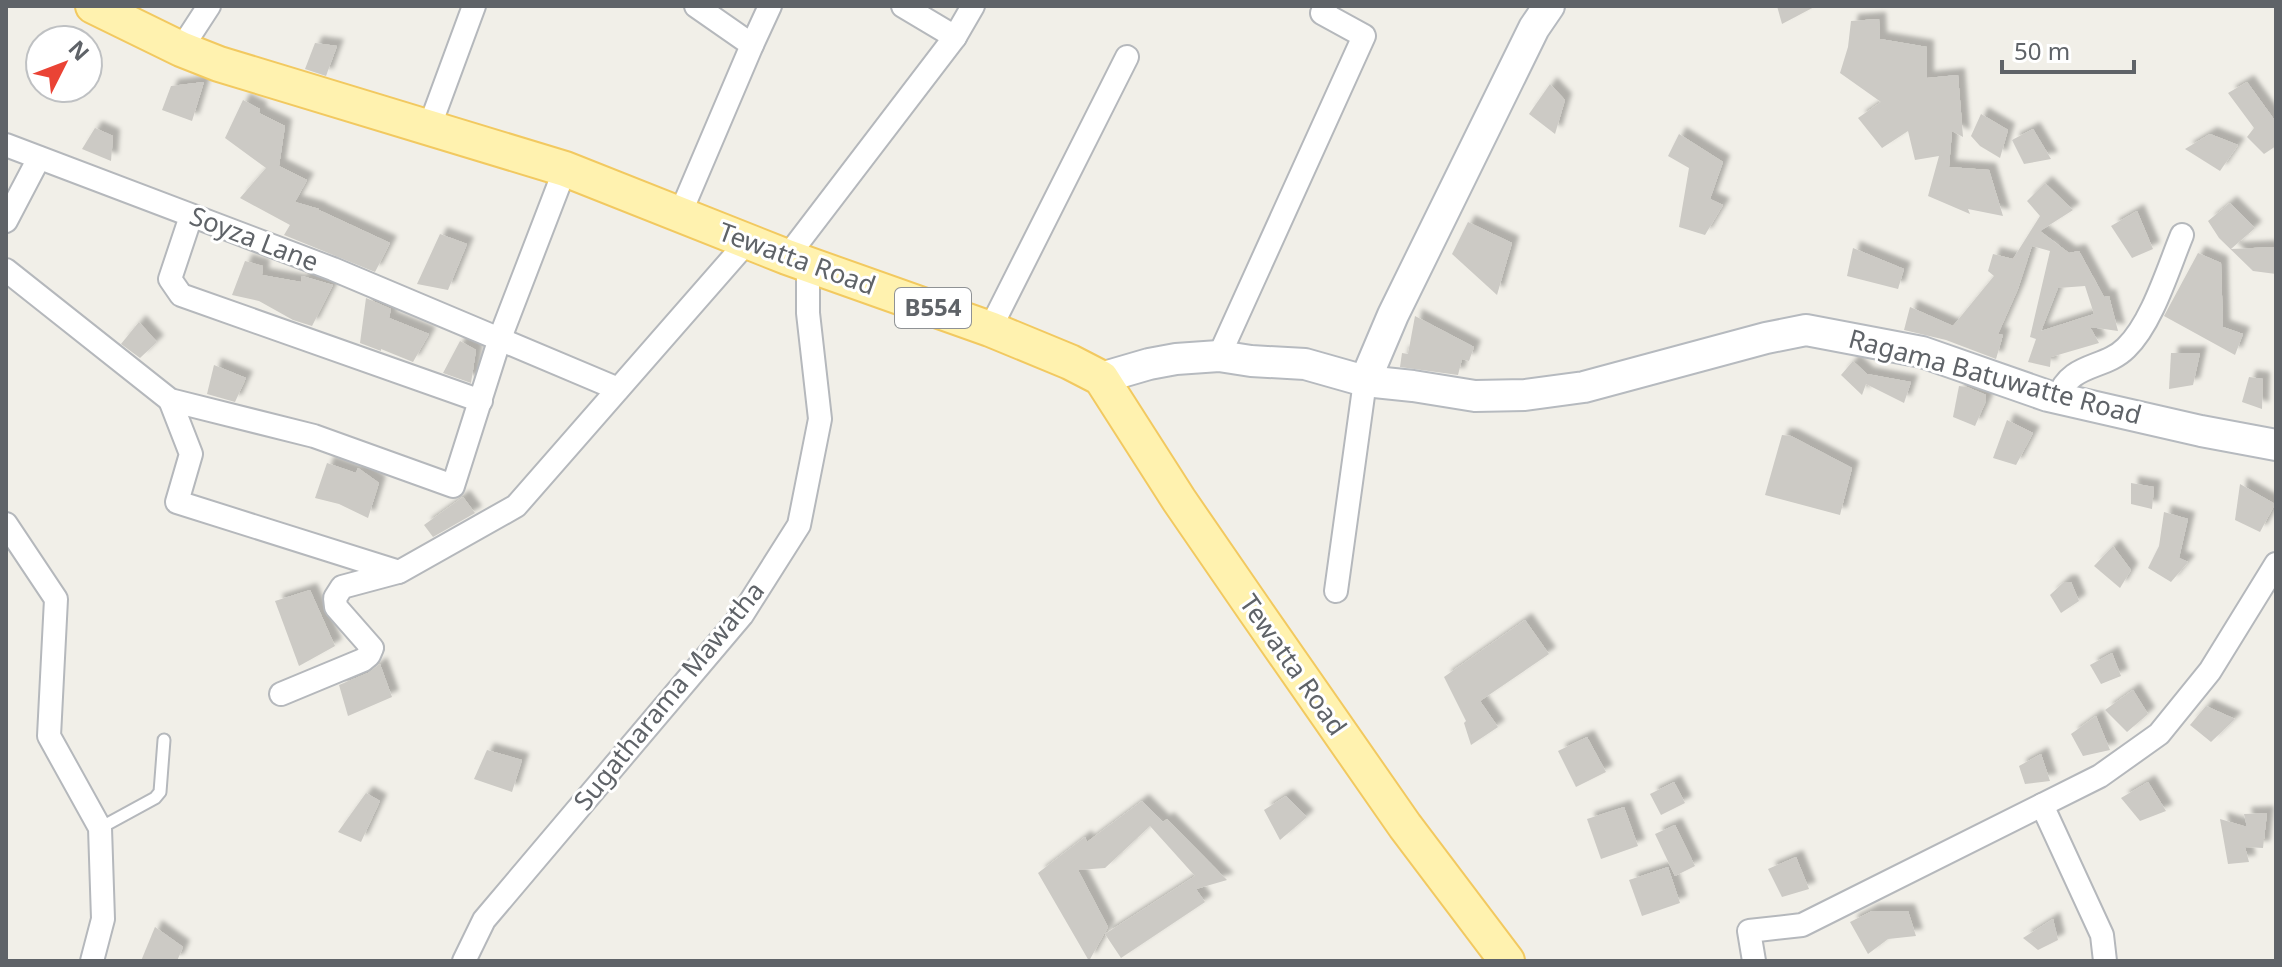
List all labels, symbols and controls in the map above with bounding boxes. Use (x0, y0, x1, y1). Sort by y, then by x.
north arrow (24, 24, 104, 104)
scale bar (2002, 24, 2134, 74)
text: N (62, 33, 97, 67)
text: 50 m (2014, 34, 2070, 67)
street label: Soyza Lane (185, 197, 324, 279)
street label: Tewatta Road (714, 213, 881, 303)
road number: B554 (895, 288, 971, 328)
street label: Ragama Batuwatte Road (1845, 320, 2146, 432)
street label: Sugatharama Mawatha (565, 573, 772, 817)
street label: Tewatta Road (1232, 587, 1356, 742)

